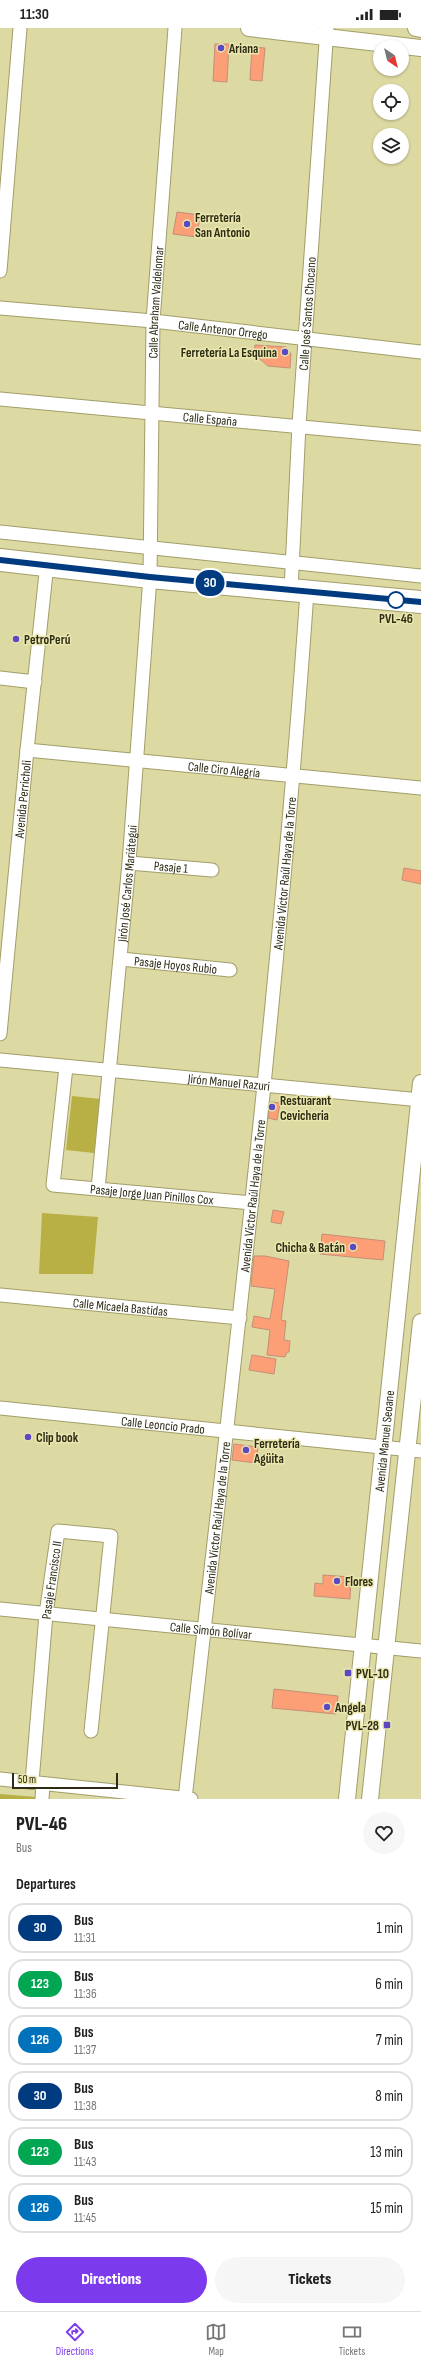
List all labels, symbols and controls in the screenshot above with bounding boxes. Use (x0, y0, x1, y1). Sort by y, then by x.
text: 11:30 (20, 5, 49, 24)
north arrow (373, 40, 409, 76)
map controls (373, 40, 409, 164)
place label: Ariana (228, 41, 258, 57)
marker: Ariana (216, 43, 226, 53)
button: locate (373, 84, 409, 120)
button: layers (373, 128, 409, 164)
place label: Ferretería San Antonio (195, 210, 251, 241)
marker: Ferretería San Antonio (182, 219, 192, 229)
street label: Calle Abraham Valdelomar (146, 245, 168, 359)
street label: Calle José Santos Chocano (296, 256, 320, 371)
street label: Calle Antenor Orrego (177, 317, 269, 343)
place label: Ferretería La Esquina (181, 345, 277, 361)
marker: Ferretería La Esquina (280, 347, 290, 357)
street label: Calle España (182, 409, 238, 430)
line badge: 30 (192, 570, 228, 596)
text: 30 (204, 574, 216, 591)
marker: PVL-46 (387, 591, 405, 609)
place label: PVL-46 (379, 611, 413, 627)
place label: PetroPerú (24, 632, 71, 648)
marker: PetroPerú (11, 634, 21, 644)
street label: Calle Ciro Alegría (187, 759, 261, 781)
street label: Avenida Perricholi (12, 760, 35, 840)
street label: Avenida Víctor Raúl Haya de la Torre (270, 796, 300, 952)
street label: Jirón José Carlos Mariátegui (114, 824, 141, 944)
street label: Pasaje 1 (153, 858, 189, 877)
street label: Pasaje Hoyos Rubio (133, 953, 218, 978)
street label: Jirón Manuel Razuri (186, 1071, 271, 1095)
place label: Restuarant Cevicheria (280, 1093, 332, 1124)
marker: Restuarant Cevicheria (267, 1102, 277, 1112)
street label: Avenida Víctor Raúl Haya de la Torre (237, 1119, 269, 1274)
street label: Pasaje Jorge Juan Pinillos Cox (90, 1181, 214, 1208)
place label: Chicha & Batán (275, 1240, 345, 1256)
marker: Chicha & Batán (348, 1242, 358, 1252)
street label: Calle Micaela Bastidas (72, 1295, 169, 1320)
street label: Avenida Manuel Seoane (372, 1390, 398, 1493)
street label: Calle Leoncio Prado (120, 1413, 206, 1438)
place label: Clip book (36, 1430, 79, 1446)
marker: Clip book (23, 1432, 33, 1442)
place label: Ferretería Agüita (253, 1436, 300, 1467)
street label: Avenida Víctor Raúl Haya de la Torre (201, 1441, 234, 1596)
marker: Ferretería Agüita (241, 1445, 251, 1455)
street label: Pasaje Francisco II (39, 1540, 65, 1620)
place label: Flores (345, 1574, 373, 1590)
marker: Flores (332, 1576, 342, 1586)
street label: Calle Simón Bolívar (169, 1619, 253, 1643)
place label: PVL-10 (356, 1666, 389, 1682)
marker: PVL-10 (343, 1668, 353, 1678)
place label: Angela (334, 1700, 366, 1716)
marker: Angela (322, 1702, 332, 1712)
place label: PVL-28 (345, 1718, 379, 1734)
marker: PVL-28 (382, 1720, 392, 1730)
scale bar (12, 1771, 118, 1790)
text: 50 m (18, 1773, 36, 1786)
button: heart (363, 1812, 405, 1854)
text: PVL-46 (16, 1813, 67, 1836)
text: Bus (16, 1840, 32, 1856)
text: Departures (16, 1875, 76, 1894)
text: Bus (74, 1911, 93, 1930)
text: 30 (34, 1919, 46, 1936)
text: 1 min (377, 1919, 403, 1938)
text: 11:31 (74, 1930, 96, 1946)
text: Bus (74, 1967, 93, 1986)
text: 123 (31, 1975, 49, 1992)
text: 6 min (375, 1975, 403, 1994)
text: 11:36 (74, 1986, 97, 2002)
text: Bus (74, 2023, 93, 2042)
text: 126 (31, 2031, 49, 2048)
text: 7 min (376, 2031, 403, 2050)
text: 11:37 (74, 2042, 96, 2058)
text: Bus (74, 2079, 93, 2098)
text: 30 (34, 2087, 46, 2104)
text: 8 min (375, 2087, 403, 2106)
text: 11:38 (74, 2098, 97, 2114)
text: Bus (74, 2135, 93, 2154)
text: 123 (31, 2143, 49, 2160)
text: 13 min (370, 2143, 403, 2162)
text: 11:43 (74, 2154, 97, 2170)
text: Bus (74, 2191, 93, 2210)
text: 126 (31, 2199, 49, 2216)
text: 15 min (371, 2199, 403, 2218)
text: 11:45 (74, 2210, 96, 2226)
button: Directions (16, 2257, 207, 2303)
button: Tickets (215, 2257, 405, 2303)
tab: Directions (56, 2321, 94, 2358)
tab: Map (205, 2321, 227, 2358)
tab: Tickets (339, 2321, 365, 2358)

